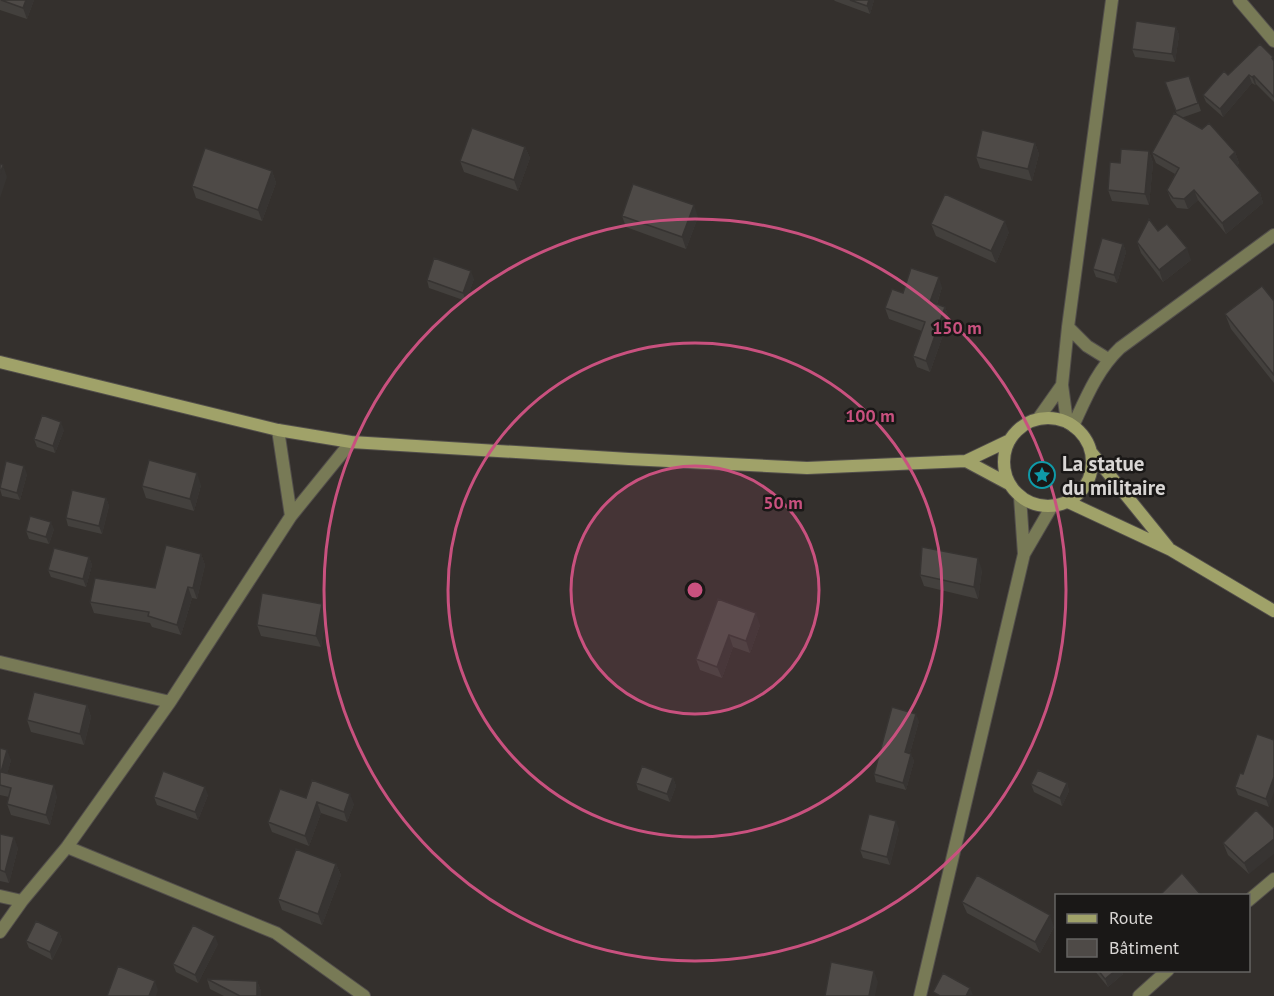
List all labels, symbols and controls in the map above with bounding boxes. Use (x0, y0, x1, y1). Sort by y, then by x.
text: 150 m (932, 316, 982, 339)
text: 100 m (845, 404, 895, 427)
place label: La statue du militaire (1062, 450, 1166, 501)
place icon: La statue du militaire (1027, 460, 1057, 490)
text: 50 m (763, 491, 803, 514)
centre of rings (685, 580, 705, 600)
legend (1055, 894, 1250, 972)
text: Route (1109, 906, 1153, 929)
text: Bâtiment (1109, 936, 1179, 959)

